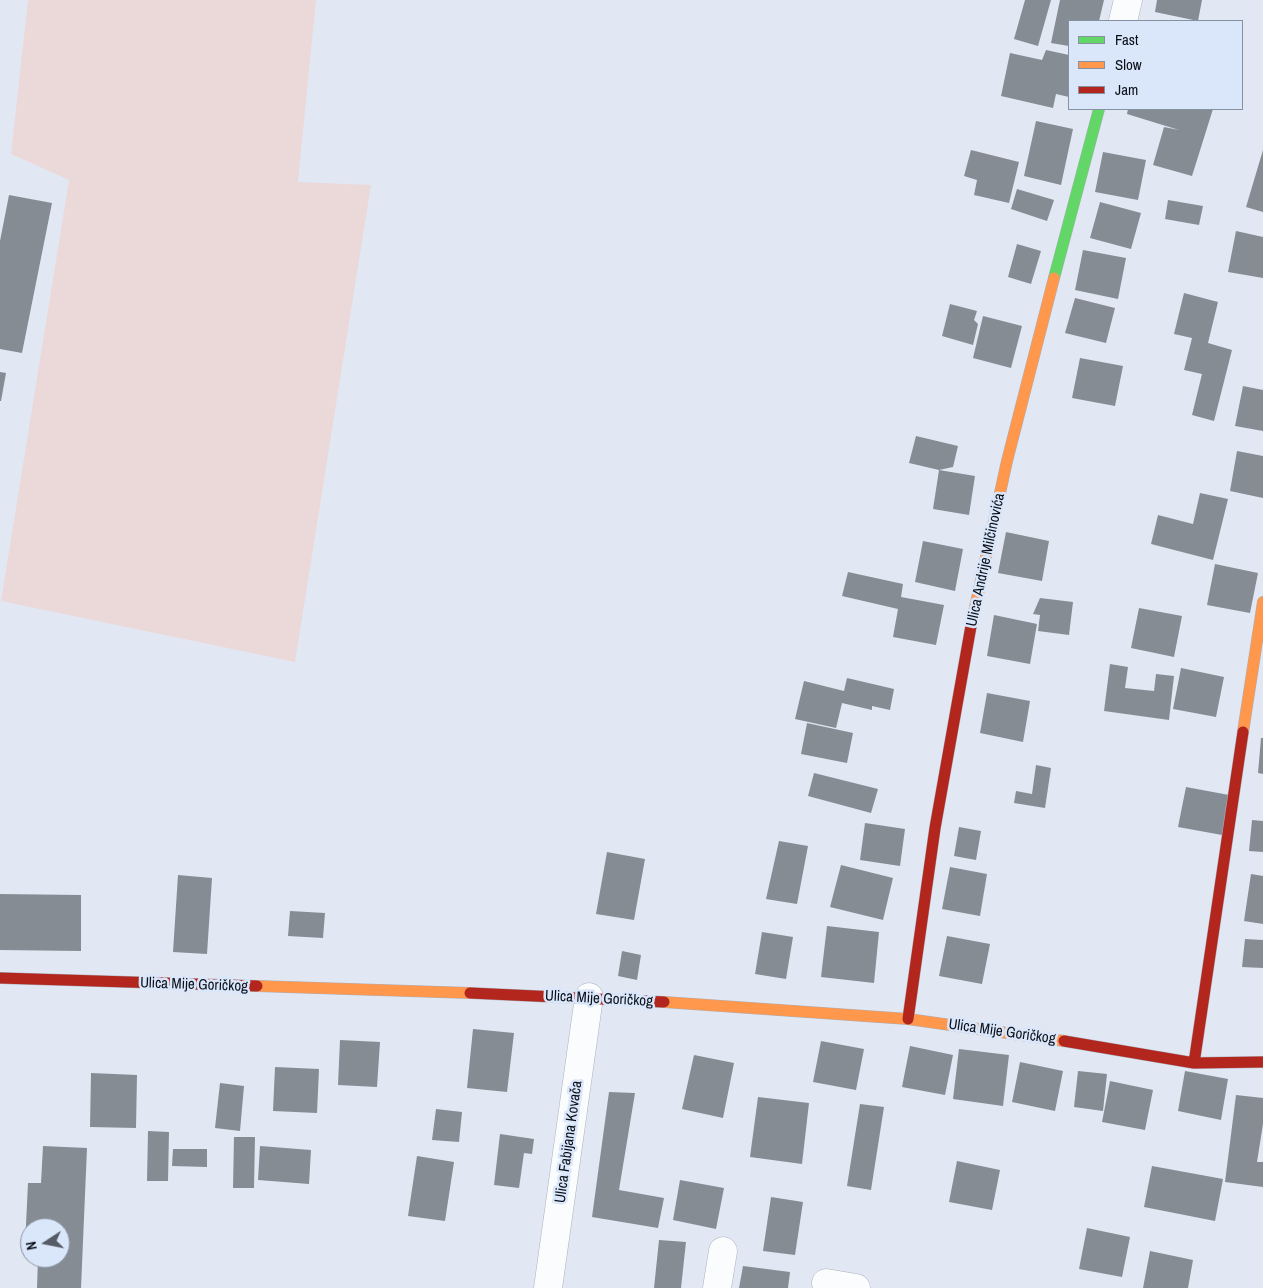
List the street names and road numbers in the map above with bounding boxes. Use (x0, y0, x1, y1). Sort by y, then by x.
street label: Ulica Andrije Milčinovića (963, 492, 1009, 628)
street label: Ulica Mije Goričkog (140, 974, 248, 996)
street label: Ulica Mije Goričkog (545, 987, 653, 1011)
street label: Ulica Mije Goričkog (947, 1016, 1057, 1048)
street label: Ulica Fabijana Kovača (552, 1080, 586, 1204)

